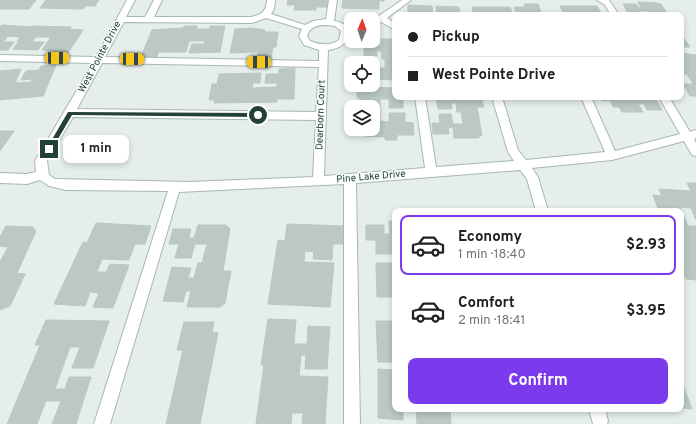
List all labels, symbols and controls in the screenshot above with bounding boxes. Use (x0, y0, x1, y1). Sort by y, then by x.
north arrow (344, 12, 380, 48)
map controls (344, 12, 380, 136)
street label: West Pointe Drive (76, 19, 124, 95)
text: Pickup (432, 28, 480, 47)
car (45, 52, 69, 64)
car (120, 53, 144, 65)
car (247, 56, 271, 68)
button: locate (344, 56, 380, 92)
text: West Pointe Drive (432, 66, 555, 85)
street label: Dearborn Court (313, 80, 329, 150)
button: layers (344, 100, 380, 136)
route start (249, 106, 267, 124)
callout: 1 min (63, 135, 129, 163)
route end (40, 140, 58, 158)
text: 1 min (80, 141, 112, 157)
street label: Pine Lake Drive (336, 167, 406, 187)
icon: car (410, 227, 446, 263)
text: Economy (458, 228, 522, 247)
text: $2.93 (626, 236, 666, 255)
text: 1 min · 18:40 (458, 247, 526, 263)
icon: car (410, 293, 446, 329)
text: Comfort (458, 294, 515, 313)
text: $3.95 (626, 302, 666, 321)
text: 2 min · 18:41 (458, 313, 525, 329)
button: Confirm (408, 358, 668, 404)

